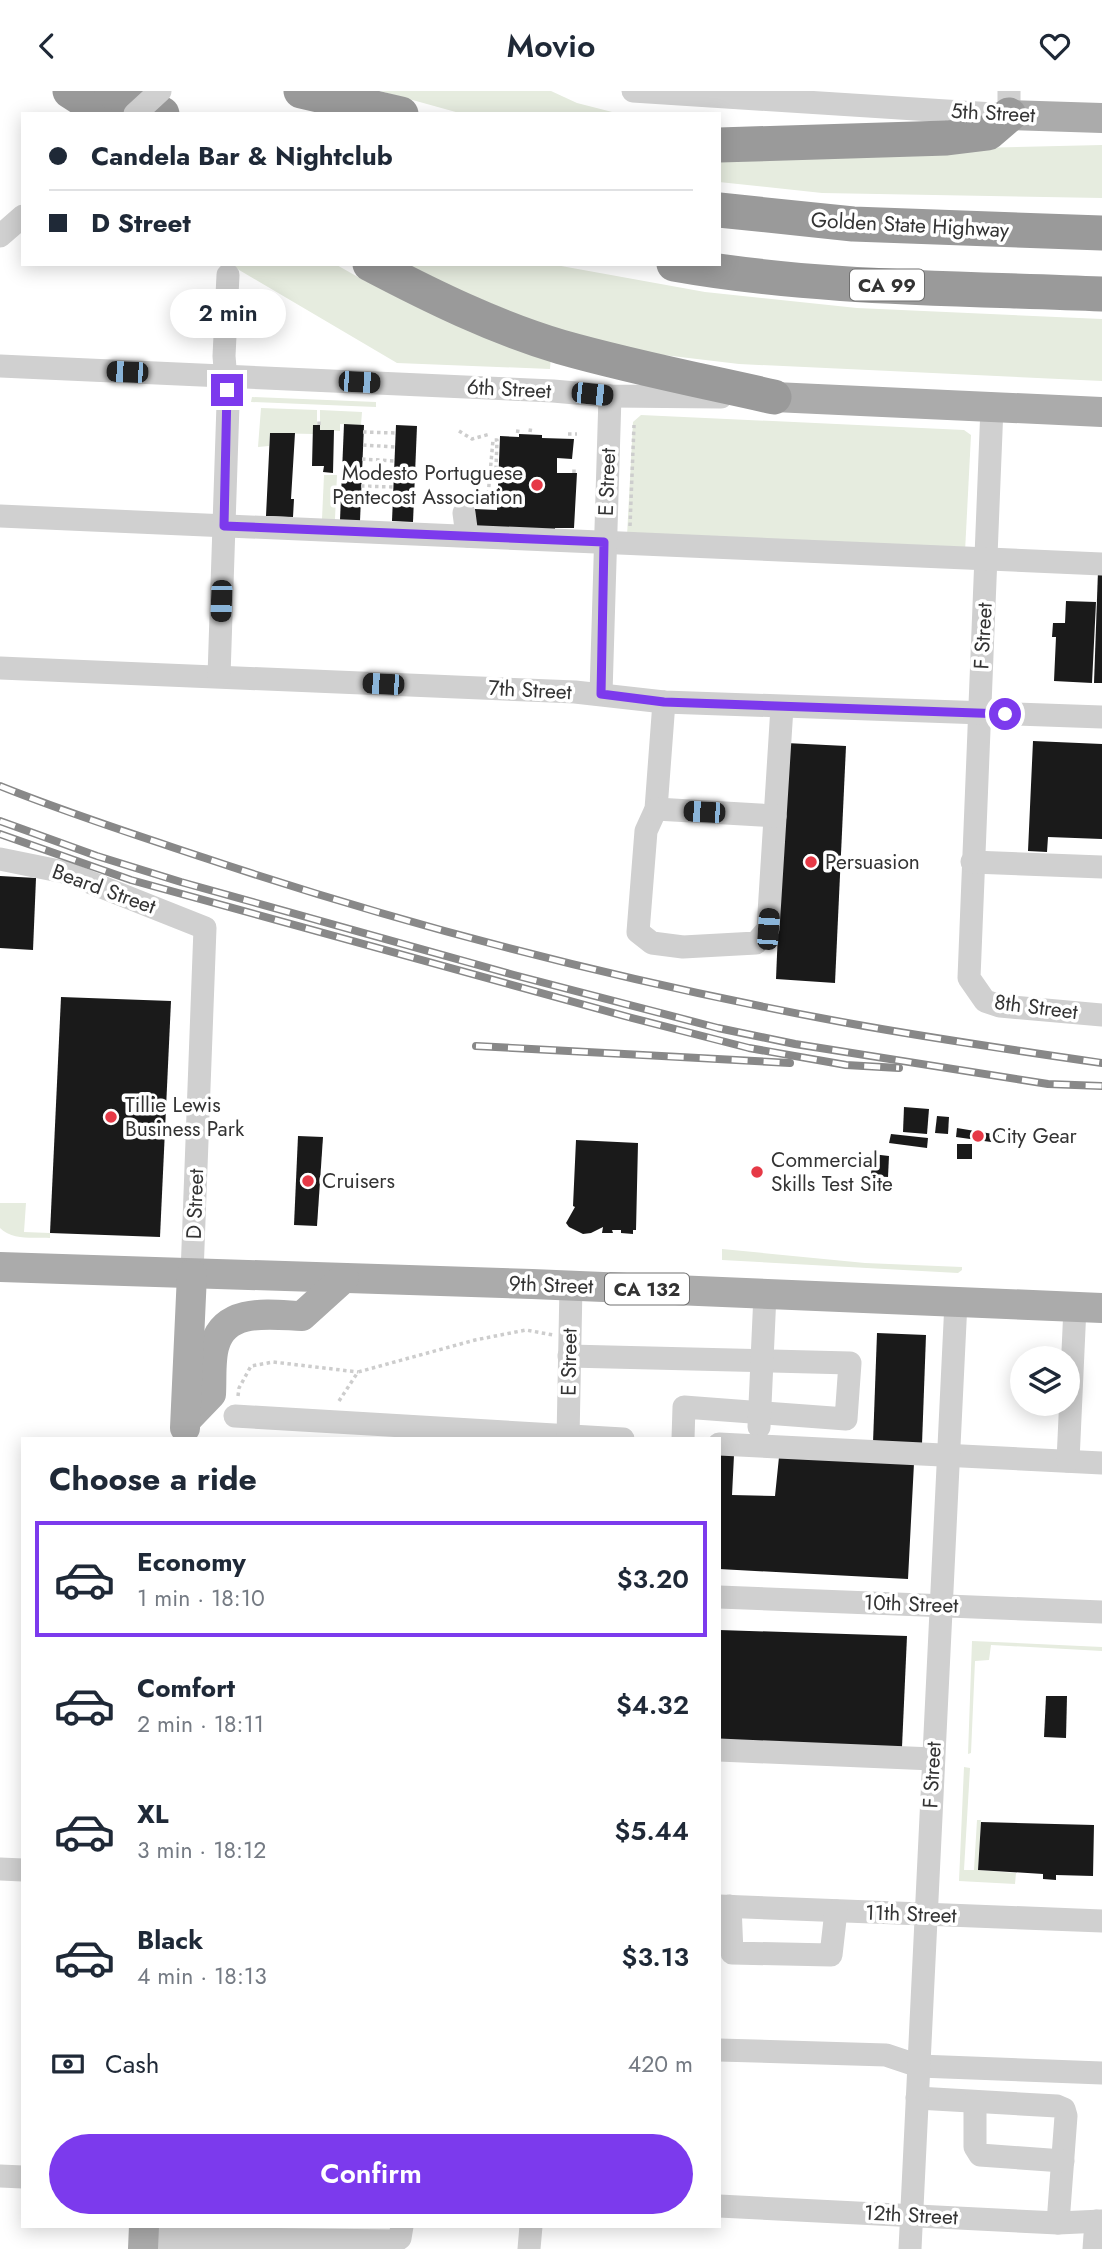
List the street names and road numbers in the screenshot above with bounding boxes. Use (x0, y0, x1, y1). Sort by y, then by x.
street label: 5th Street (950, 96, 1036, 130)
street label: Golden State Highway (810, 205, 1011, 245)
road number: CA 99 (850, 269, 924, 301)
street label: 6th Street (466, 372, 552, 406)
street label: E Street (591, 448, 623, 516)
street label: F Street (966, 602, 1000, 670)
street label: 7th Street (488, 673, 572, 707)
street label: Beard Street (48, 856, 160, 922)
street label: 8th Street (993, 987, 1079, 1027)
street label: D Street (179, 1168, 211, 1240)
street label: 9th Street (508, 1269, 594, 1301)
road number: CA 132 (605, 1273, 689, 1305)
street label: E Street (553, 1328, 585, 1396)
street label: 10th Street (863, 1587, 959, 1621)
street label: F Street (915, 1741, 949, 1809)
street label: 11th Street (865, 1897, 957, 1931)
street label: 12th Street (863, 2198, 959, 2232)

